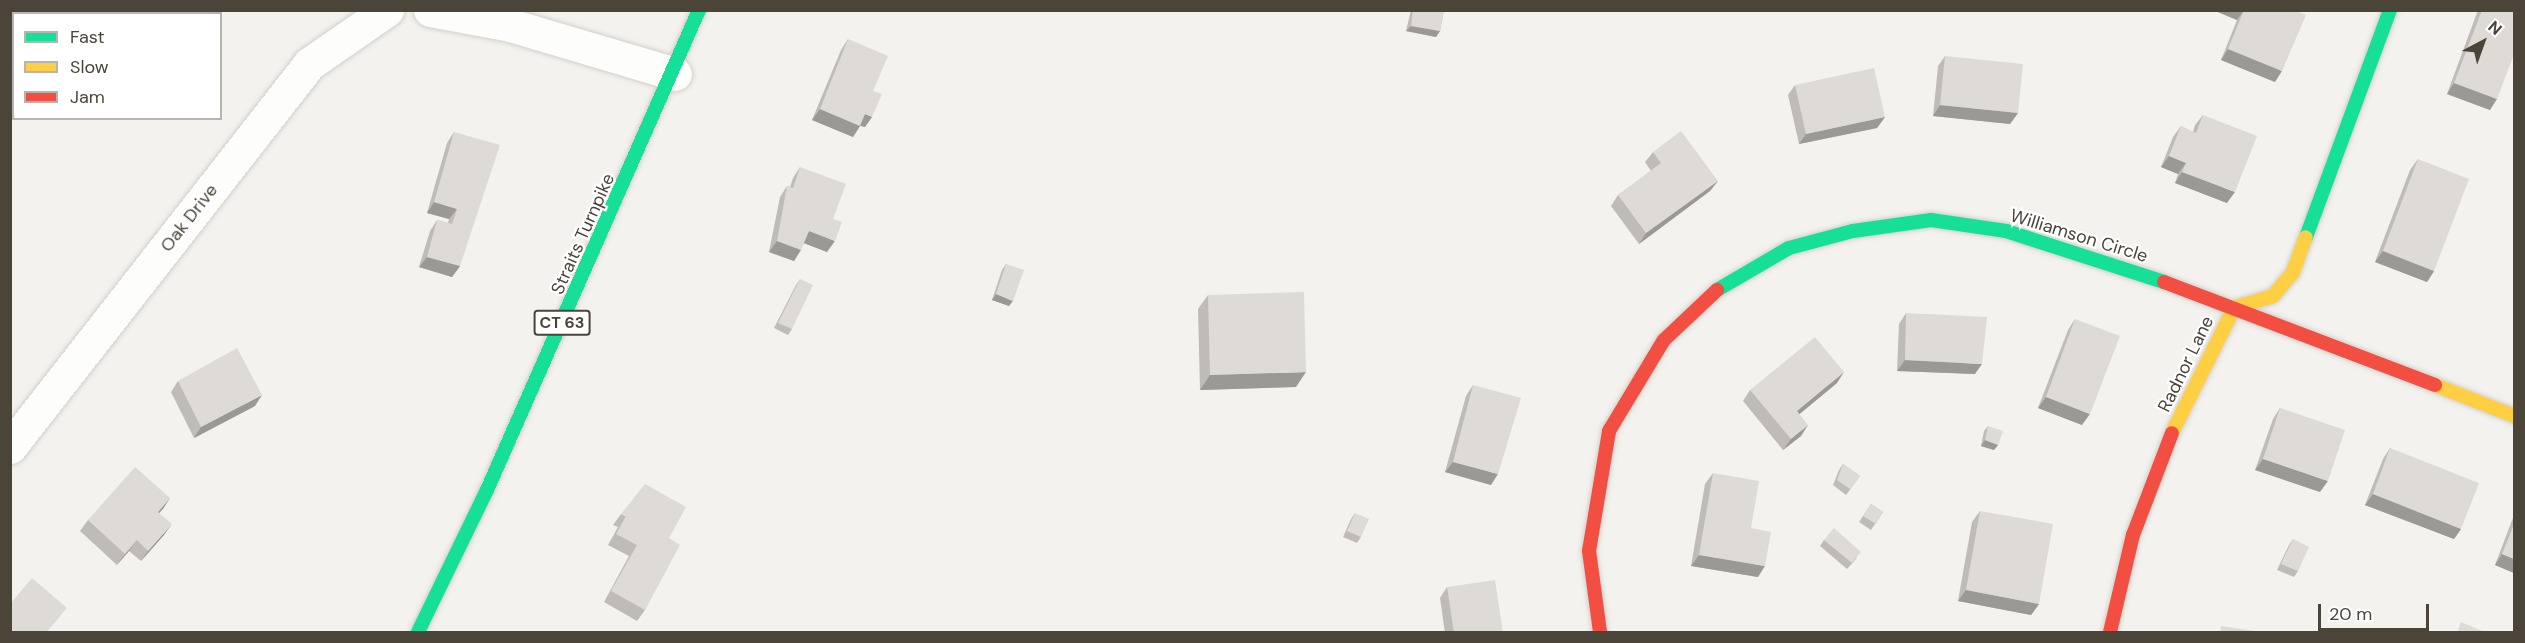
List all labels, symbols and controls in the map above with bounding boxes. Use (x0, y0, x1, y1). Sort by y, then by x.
legend (12, 12, 222, 120)
north arrow (2453, 12, 2513, 72)
text: N (2484, 16, 2506, 40)
text: Fast (70, 25, 105, 49)
text: Slow (70, 55, 109, 79)
text: Jam (70, 85, 105, 109)
street label: Straits Turnpike (547, 170, 619, 298)
street label: Oak Drive (156, 180, 222, 256)
street label: Williamson Circle (2008, 205, 2150, 267)
road number: CT 63 (534, 310, 590, 336)
street label: Radnor Lane (2154, 313, 2218, 415)
scale bar (2321, 592, 2432, 630)
text: 20 m (2329, 602, 2372, 626)

